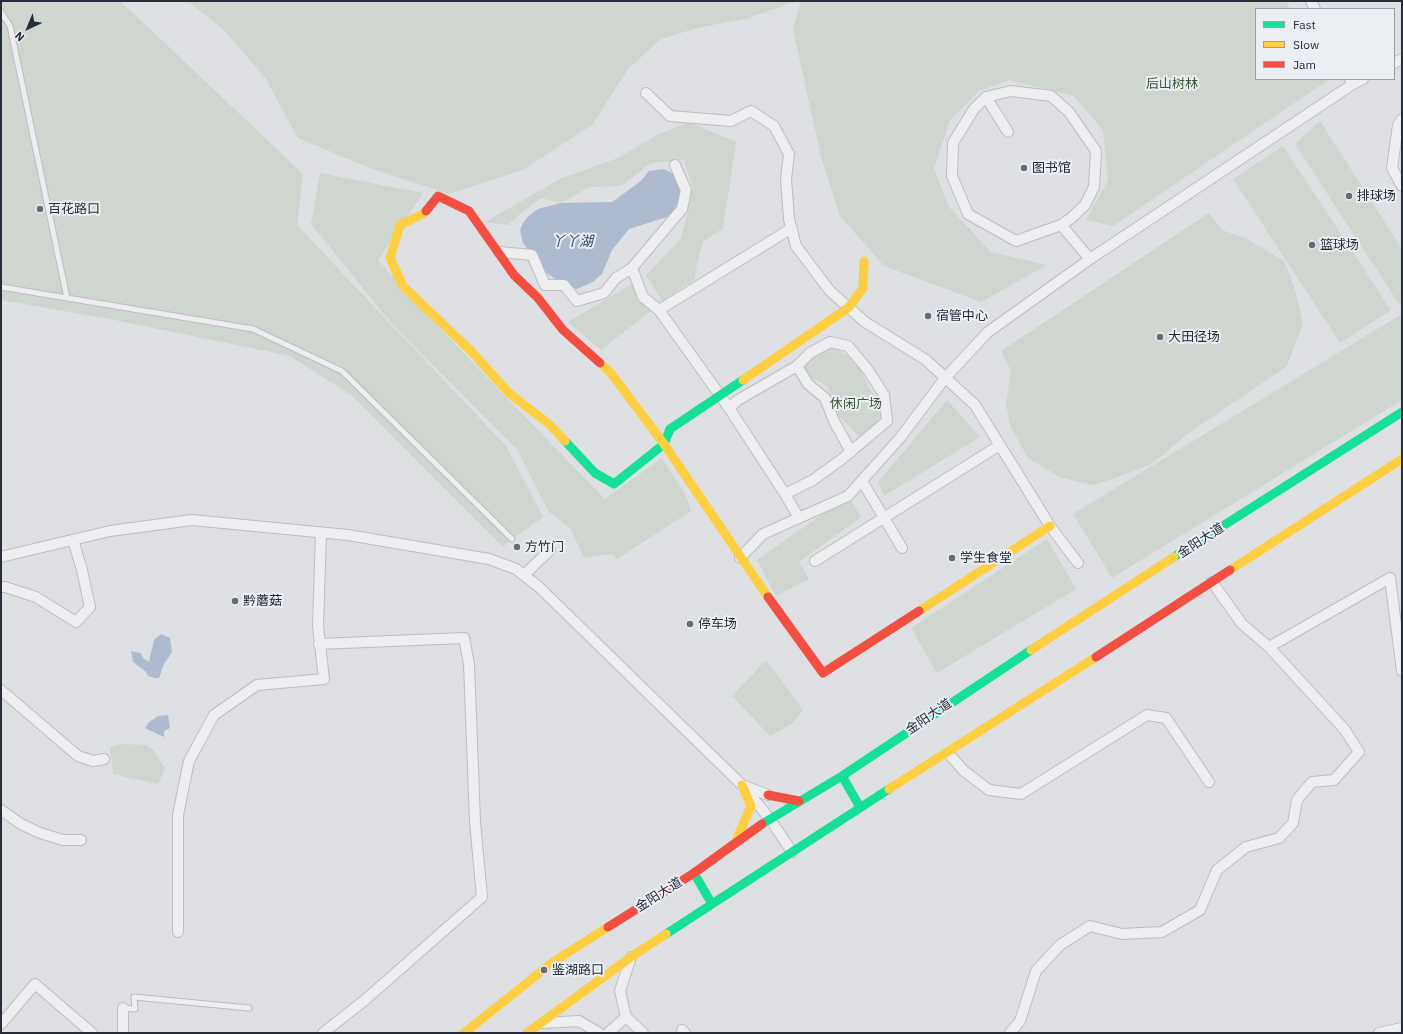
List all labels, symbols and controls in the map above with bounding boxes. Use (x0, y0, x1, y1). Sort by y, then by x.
north arrow (8, 8, 48, 48)
legend (1255, 8, 1395, 80)
text: Fast (1293, 17, 1316, 32)
text: N (12, 29, 27, 44)
text: Slow (1293, 37, 1319, 52)
text: Jam (1293, 57, 1316, 72)
park label: 后山树林 (1146, 76, 1198, 92)
place label: 图书馆 (1032, 160, 1071, 176)
marker: 图书馆 (1019, 163, 1029, 173)
place label: 排球场 (1357, 188, 1396, 204)
marker: 排球场 (1344, 191, 1354, 201)
place label: 百花路口 (48, 201, 100, 217)
marker: 百花路口 (35, 204, 45, 214)
water label: 丫丫湖 (551, 234, 593, 250)
place label: 篮球场 (1320, 237, 1359, 253)
marker: 篮球场 (1307, 240, 1317, 250)
place label: 宿管中心 (936, 308, 988, 324)
marker: 宿管中心 (923, 311, 933, 321)
place label: 大田径场 (1168, 329, 1220, 345)
marker: 大田径场 (1155, 332, 1165, 342)
park label: 休闲广场 (830, 396, 882, 412)
street label: 金阳大道 (1175, 520, 1227, 562)
place label: 方竹门 (525, 539, 564, 555)
marker: 方竹门 (512, 542, 522, 552)
place label: 学生食堂 (960, 550, 1012, 566)
marker: 学生食堂 (947, 553, 957, 563)
place label: 黔蘑菇 (243, 593, 282, 609)
marker: 黔蘑菇 (230, 596, 240, 606)
place label: 停车场 (698, 616, 737, 632)
marker: 停车场 (685, 619, 695, 629)
street label: 金阳大道 (903, 696, 955, 738)
street label: 金阳大道 (633, 875, 685, 915)
place label: 鉴湖路口 (552, 962, 604, 978)
marker: 鉴湖路口 (539, 965, 549, 975)

